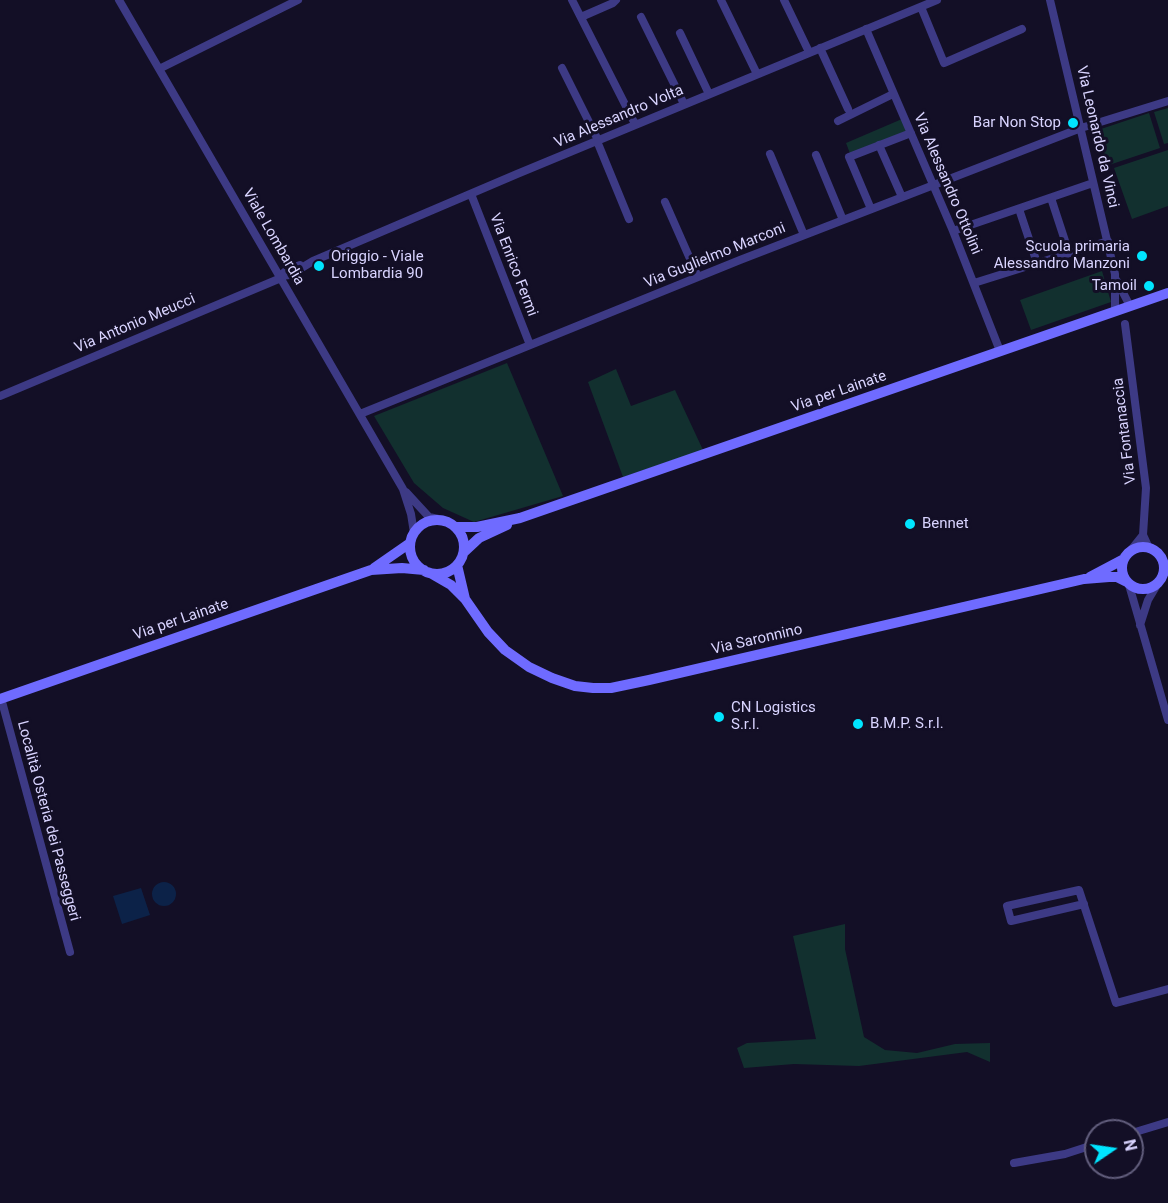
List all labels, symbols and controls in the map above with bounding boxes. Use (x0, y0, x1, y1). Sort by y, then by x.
street label: Via Leonardo da Vinci (1072, 64, 1122, 210)
street label: Via Alessandro Volta (552, 82, 686, 152)
street label: Via Alessandro Ottolini (909, 111, 985, 257)
place label: Bar Non Stop (973, 114, 1061, 132)
marker: Bar Non Stop (1066, 116, 1080, 130)
street label: Viale Lombardia (238, 186, 308, 288)
street label: Via Enrico Fermi (485, 211, 541, 319)
street label: Via Guglielmo Marconi (642, 219, 788, 293)
place label: Scuola primaria Alessandro Manzoni (994, 238, 1130, 273)
place label: Origgio - Viale Lombardia 90 (331, 248, 424, 283)
marker: Scuola primaria Alessandro Manzoni (1135, 249, 1149, 263)
marker: Origgio - Viale Lombardia 90 (312, 259, 326, 273)
place label: Tamoil (1092, 277, 1137, 295)
marker: Tamoil (1142, 279, 1156, 293)
street label: Via Antonio Meucci (72, 290, 198, 358)
street label: Via per Lainate (789, 367, 889, 417)
street label: Via Fontanaccia (1110, 377, 1140, 485)
place label: Bennet (922, 515, 969, 533)
marker: Bennet (903, 517, 917, 531)
street label: Via per Lainate (131, 595, 231, 645)
street label: Via Saronnino (710, 621, 804, 659)
place label: CN Logistics S.r.l. (731, 699, 816, 734)
marker: CN Logistics S.r.l. (712, 710, 726, 724)
place label: B.M.P. S.r.l. (870, 715, 944, 733)
marker: B.M.P. S.r.l. (851, 717, 865, 731)
street label: Località Osteria dei Passeggeri (13, 719, 83, 923)
north arrow (1084, 1119, 1144, 1179)
text: N (1120, 1138, 1141, 1153)

